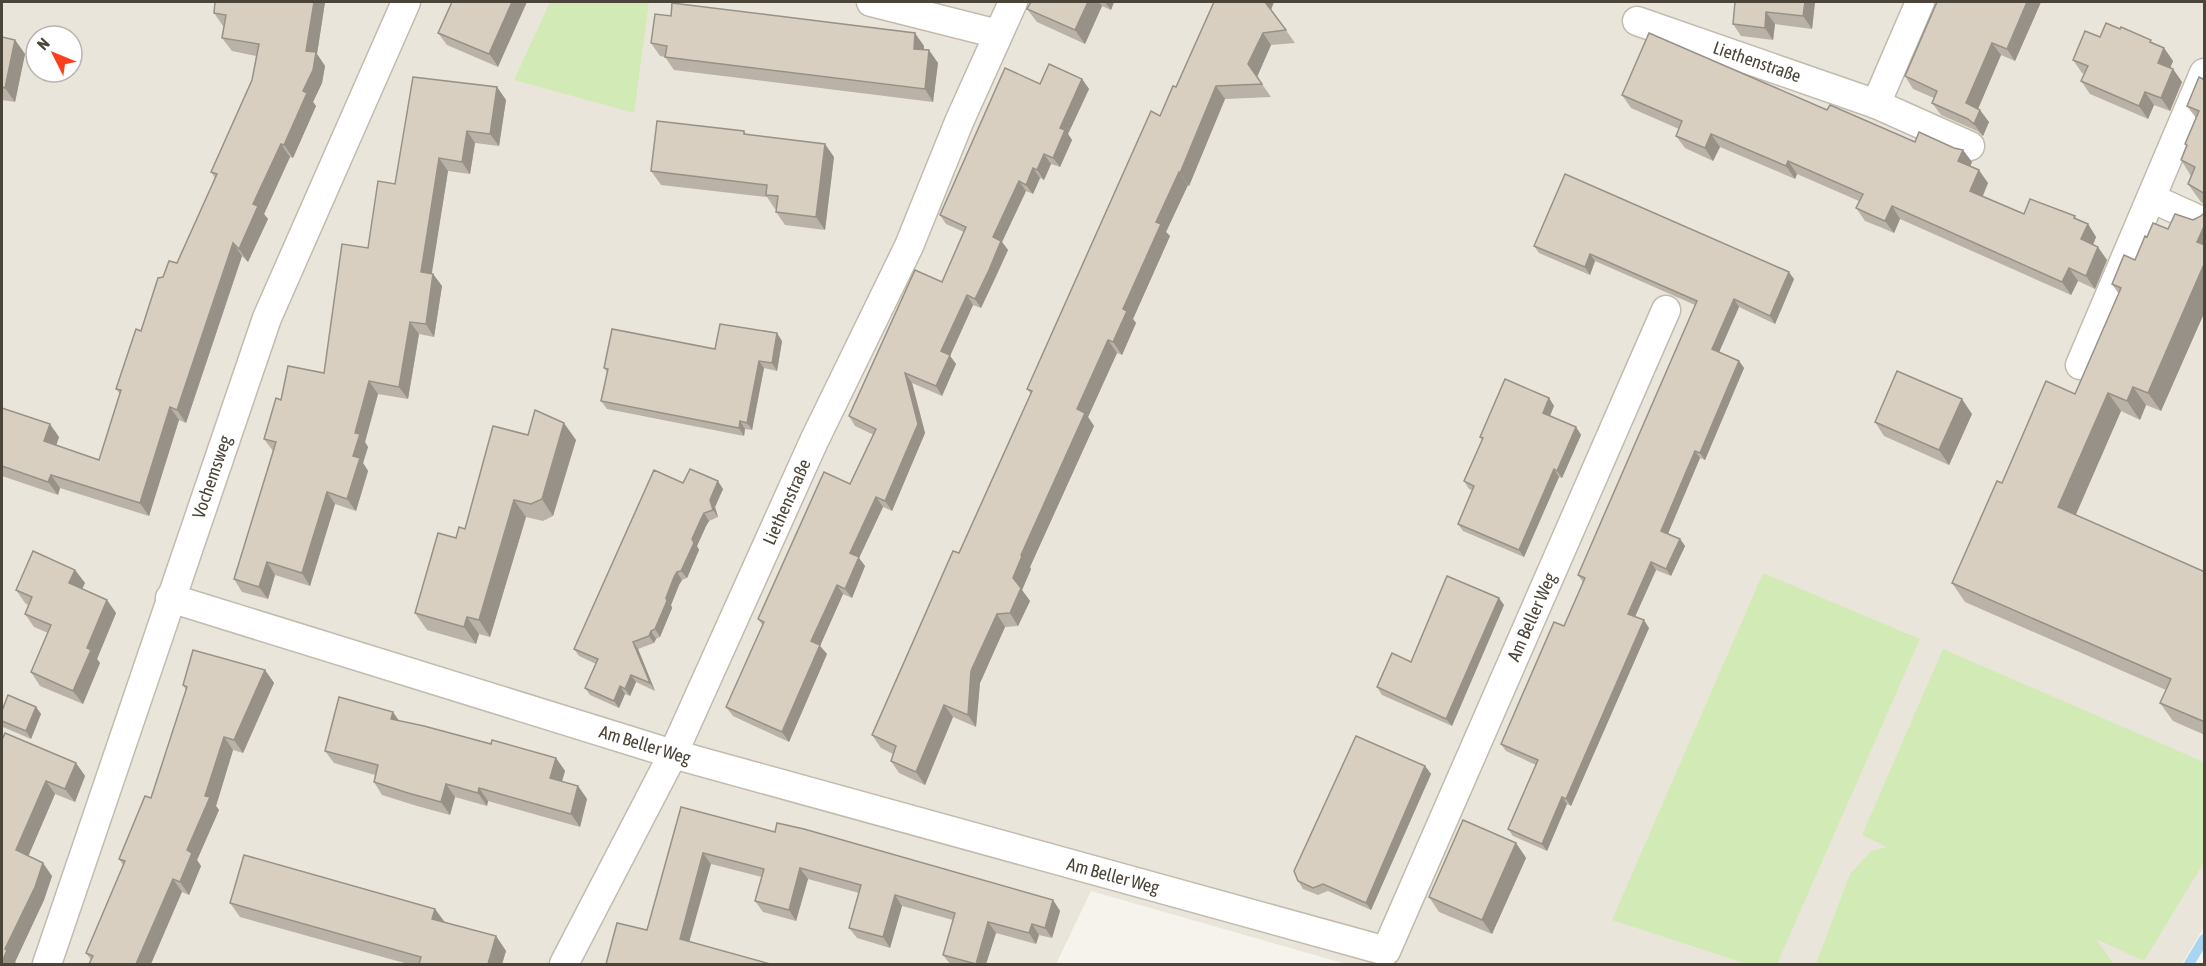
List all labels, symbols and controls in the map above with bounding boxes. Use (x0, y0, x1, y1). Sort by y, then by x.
north arrow (24, 24, 84, 84)
text: N (33, 34, 53, 53)
street label: Liethenstraße (1710, 37, 1804, 86)
street label: Vochemsweg (188, 432, 236, 521)
street label: Liethenstraße (758, 456, 815, 548)
street label: Am Beller Weg (1503, 569, 1560, 664)
street label: Am Beller Weg (597, 721, 694, 768)
street label: Am Beller Weg (1065, 853, 1162, 898)

